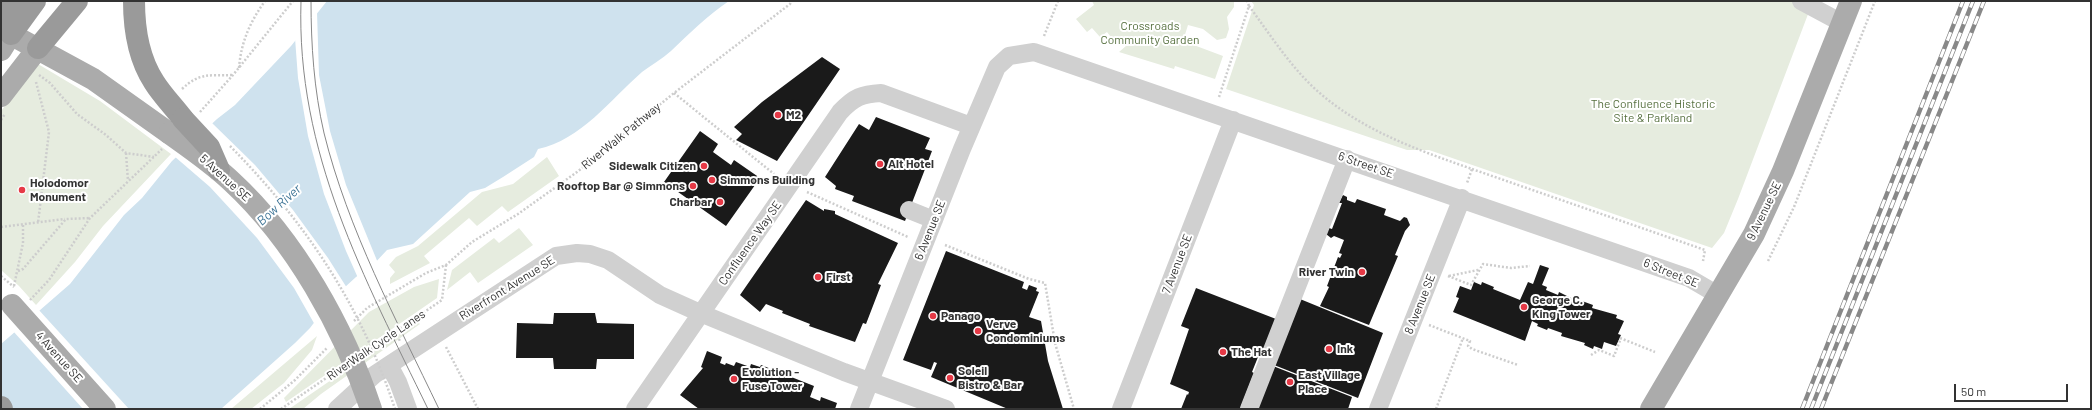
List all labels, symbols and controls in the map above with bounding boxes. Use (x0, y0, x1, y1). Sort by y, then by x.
park label: Crossroads Community Garden (1100, 19, 1200, 47)
park label: The Confluence Historic Site & Parkland (1591, 97, 1715, 125)
street label: RiverWalk Pathway (578, 100, 664, 172)
place label: M2 (786, 108, 801, 122)
marker: M2 (773, 110, 783, 120)
street label: 6 Street SE (1336, 149, 1396, 181)
street label: 5 Avenue SE (197, 151, 253, 205)
place label: Alt Hotel (888, 157, 934, 171)
place label: Sidewalk Citizen (609, 159, 696, 173)
marker: Alt Hotel (875, 159, 885, 169)
marker: Sidewalk Citizen (699, 161, 709, 171)
place label: Simmons Building (720, 173, 815, 187)
marker: Simmons Building (707, 175, 717, 185)
place label: Holodomor Monument (30, 176, 89, 204)
place label: Rooftop Bar @ Simmons (557, 179, 685, 193)
street label: 9 Avenue SE (1744, 179, 1784, 243)
water label: Bow River (254, 181, 304, 229)
marker: Rooftop Bar @ Simmons (688, 181, 698, 191)
marker: Holodomor Monument (17, 185, 27, 195)
place label: Charbar (669, 195, 712, 209)
marker: Charbar (715, 197, 725, 207)
street label: Confluence Way SE (715, 198, 785, 288)
street label: 6 Avenue SE (911, 198, 949, 262)
street label: 7 Avenue SE (1159, 232, 1195, 296)
street label: Riverfront Avenue SE (457, 253, 557, 323)
street label: 6 Street SE (1641, 255, 1701, 291)
place label: River Twin (1299, 265, 1354, 279)
marker: River Twin (1357, 267, 1367, 277)
place label: First (826, 270, 851, 284)
marker: First (813, 272, 823, 282)
street label: 8 Avenue SE (1401, 272, 1439, 336)
place label: George C. King Tower (1532, 293, 1591, 321)
marker: George C. King Tower (1519, 302, 1529, 312)
street label: RiverWalk Cycle Lanes (324, 307, 428, 383)
place label: Panago (941, 309, 981, 323)
marker: Panago (928, 311, 938, 321)
place label: Verve Condominiums (986, 317, 1065, 345)
marker: Verve Condominiums (973, 326, 983, 336)
street label: 4 Avenue SE (32, 328, 86, 386)
place label: Ink (1337, 342, 1353, 356)
marker: Ink (1324, 344, 1334, 354)
place label: The Hat (1231, 345, 1272, 359)
marker: The Hat (1218, 347, 1228, 357)
place label: Soleil Bistro & Bar (958, 364, 1022, 392)
place label: Evolution - Fuse Tower (742, 365, 802, 393)
place label: East Village Place (1298, 368, 1360, 396)
marker: Soleil Bistro & Bar (945, 373, 955, 383)
marker: Evolution - Fuse Tower (729, 374, 739, 384)
scale bar (1956, 376, 2070, 402)
marker: East Village Place (1285, 377, 1295, 387)
text: 50 m (1961, 384, 1986, 398)

